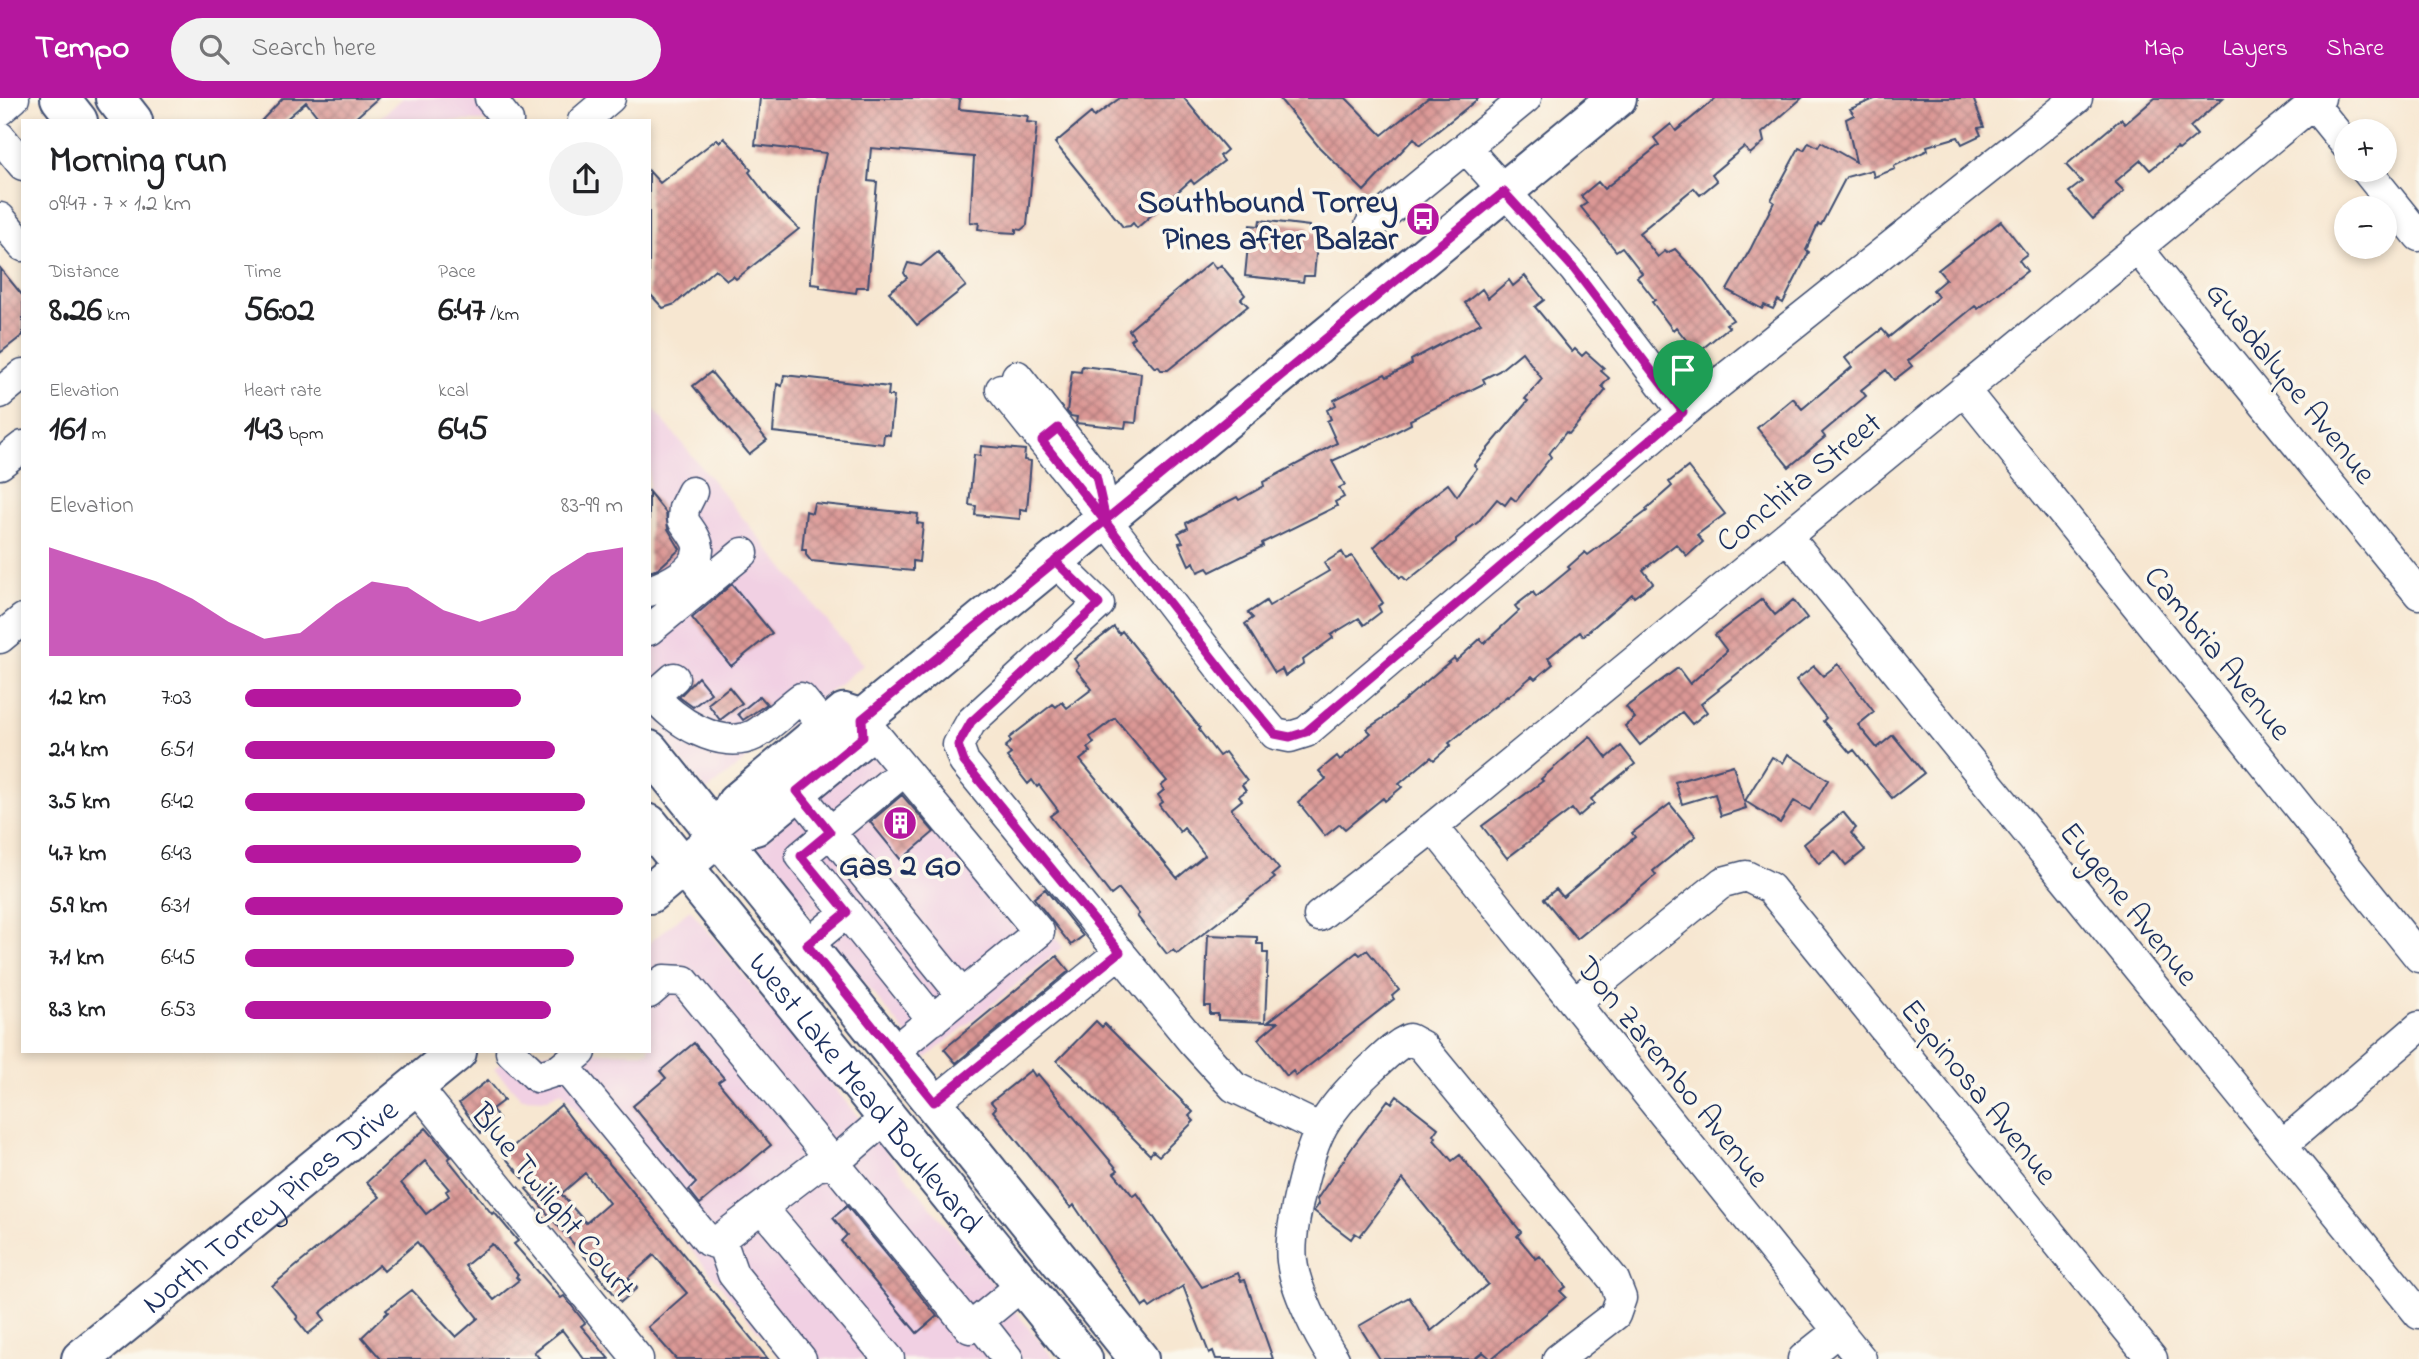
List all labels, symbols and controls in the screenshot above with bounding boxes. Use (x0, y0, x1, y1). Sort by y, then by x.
search box (171, 18, 661, 81)
text: Tempo (35, 25, 129, 73)
icon: search (195, 30, 233, 68)
text: Search here (251, 30, 376, 68)
text: Map (2144, 32, 2184, 67)
text: Layers (2222, 32, 2288, 67)
text: Share (2326, 32, 2384, 67)
map controls (2334, 119, 2397, 259)
button: + (2334, 119, 2397, 182)
text: Morning run (49, 134, 227, 190)
button: share (549, 142, 623, 216)
place label: Southbound Torrey Pines after Balzar (1137, 181, 1399, 265)
text: 09:47 · 7 × 1.2 km (49, 188, 191, 221)
button: − (2334, 196, 2397, 259)
bus stop icon: Southbound Torrey Pines after Balzar (1404, 200, 1442, 238)
text: Distance (49, 259, 119, 286)
text: Time (244, 259, 281, 286)
text: Pace (438, 259, 475, 286)
street label: Guadalupe Avenue (2192, 272, 2387, 497)
text: 8.26 (49, 286, 102, 337)
text: 56:02 (244, 286, 315, 337)
text: 6:47 (438, 286, 486, 337)
text: km (102, 302, 130, 329)
text: /km (486, 302, 519, 329)
pin (1653, 340, 1713, 412)
icon: arrive (1664, 351, 1702, 389)
text: Elevation (49, 378, 119, 405)
text: Heart rate (244, 378, 322, 405)
text: kcal (438, 378, 469, 405)
street label: Conchita Street (1707, 402, 1894, 565)
text: 161 (49, 405, 87, 456)
text: 143 (244, 405, 284, 456)
text: 645 (438, 405, 488, 456)
text: m (87, 421, 106, 448)
text: bpm (284, 421, 324, 448)
text: Elevation (49, 490, 134, 523)
text: 83–99 m (561, 490, 623, 523)
street label: Cambria Avenue (2131, 557, 2302, 752)
text: 1.2 km (49, 682, 106, 715)
text: 7:03 (161, 682, 192, 715)
text: 2.4 km (49, 734, 108, 767)
text: 6:51 (161, 734, 194, 767)
text: 3.5 km (49, 786, 110, 819)
text: 6:42 (161, 786, 194, 819)
building icon: Gas 2 Go (881, 804, 919, 842)
street label: Eugene Avenue (2046, 813, 2209, 998)
text: 4.7 km (49, 838, 106, 871)
text: 6:43 (161, 838, 192, 871)
place label: Gas 2 Go (839, 844, 961, 891)
text: 5.9 km (49, 890, 107, 923)
text: 6:31 (161, 890, 190, 923)
text: 7.1 km (49, 942, 104, 975)
text: 6:45 (161, 942, 196, 975)
street label: West Lake Mead Boulevard (735, 943, 992, 1245)
street label: Don Zarembo Avenue (1562, 947, 1780, 1200)
street label: Espinosa Avenue (1887, 990, 2068, 1197)
text: 8.3 km (49, 994, 106, 1027)
text: 6:53 (161, 994, 196, 1027)
street label: North Torrey Pines Drive (133, 1088, 411, 1327)
street label: Blue Twilight Court (457, 1093, 645, 1310)

